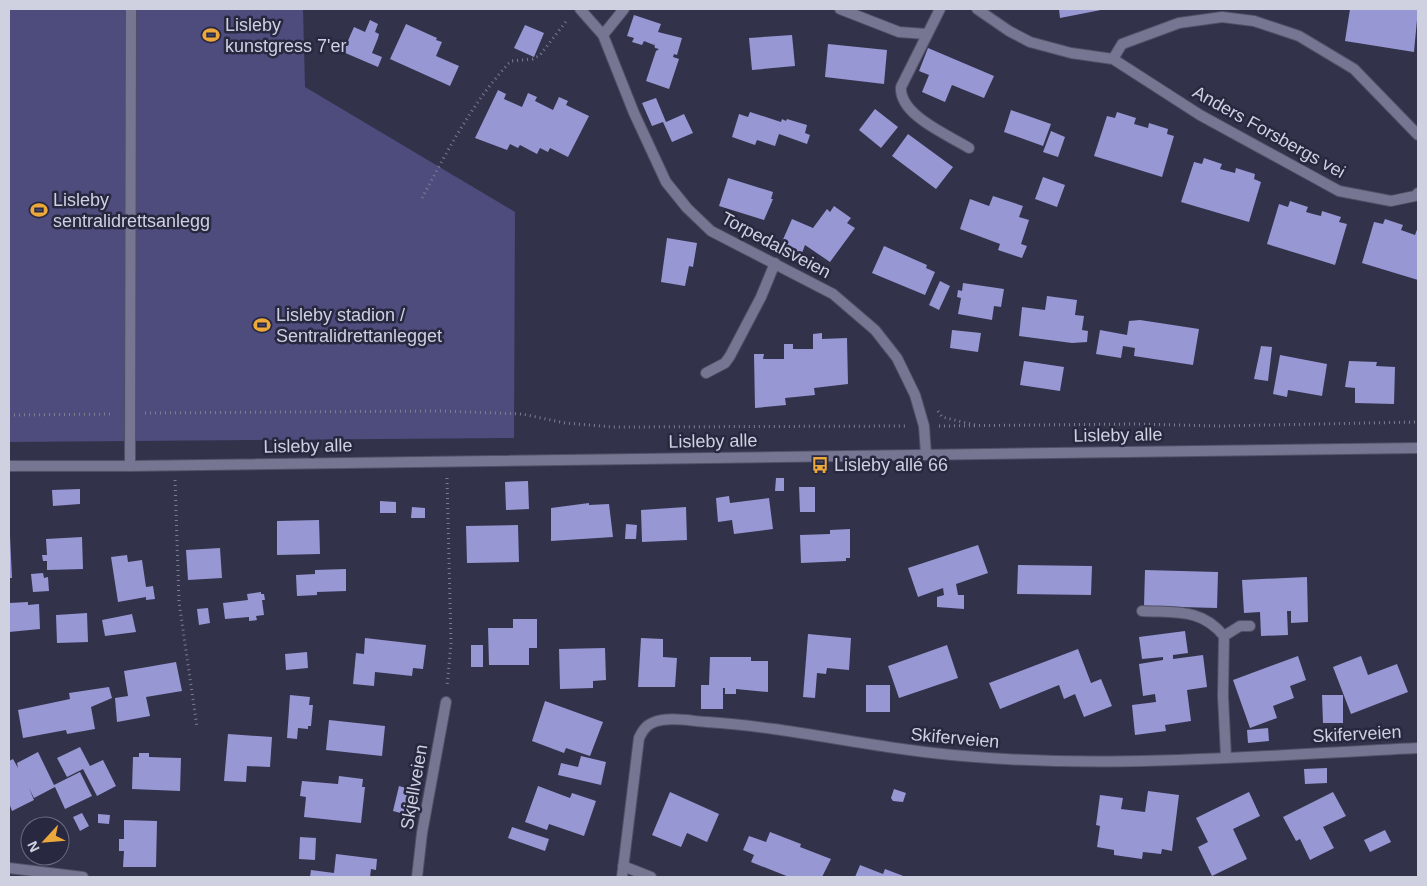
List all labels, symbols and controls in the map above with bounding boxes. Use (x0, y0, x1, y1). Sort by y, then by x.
place label: Lisleby kunstgress 7'er (225, 15, 347, 56)
sports icon: Lisleby kunstgress 7'er (201, 25, 221, 45)
street label: Anders Forsbergs vei (1189, 82, 1349, 182)
place label: Lisleby sentralidrettsanlegg (53, 190, 210, 231)
sports icon: Lisleby sentralidrettsanlegg (29, 200, 49, 220)
street label: Torpedalsveien (718, 208, 834, 282)
place label: Lisleby stadion / Sentralidrettanlegget (276, 305, 442, 346)
sports icon: Lisleby stadion / Sentralidrettanlegget (252, 315, 272, 335)
street label: Lisleby alle (1073, 424, 1163, 446)
street label: Lisleby alle (668, 430, 758, 452)
street label: Lisleby alle (263, 435, 353, 457)
bus stop icon: Lisleby allé 66 (810, 455, 830, 475)
place label: Lisleby allé 66 (834, 455, 948, 475)
street label: Skiferveien (1312, 722, 1402, 746)
street label: Skiferveien (910, 724, 1000, 752)
street label: Skjellveien (397, 743, 431, 831)
north arrow (20, 816, 70, 866)
text: N (24, 839, 43, 855)

